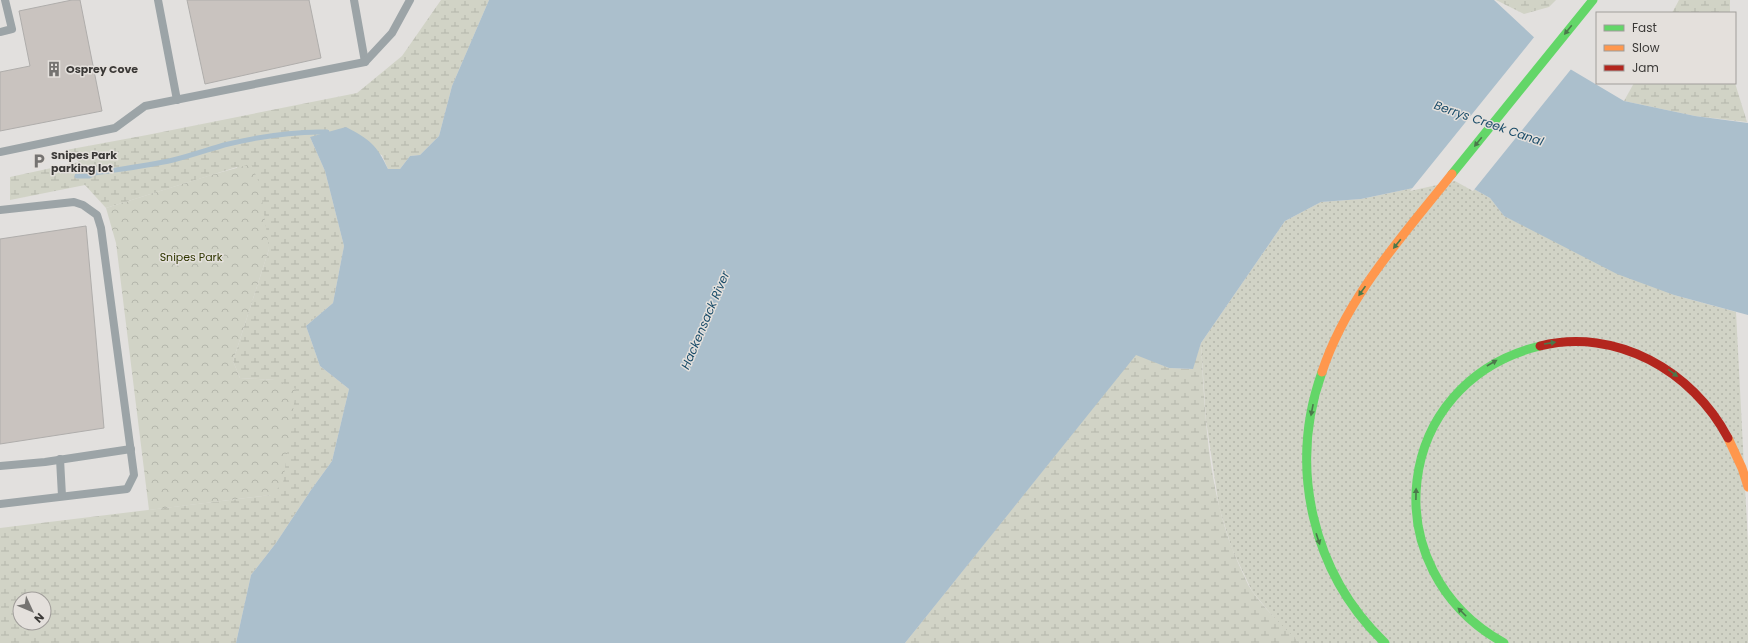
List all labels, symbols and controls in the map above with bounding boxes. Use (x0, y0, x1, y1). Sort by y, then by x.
legend (1596, 12, 1736, 84)
text: Fast (1632, 19, 1657, 36)
one-way arrow (1564, 25, 1573, 36)
text: Slow (1632, 39, 1660, 56)
text: Jam (1632, 59, 1659, 76)
building icon: Osprey Cove (45, 60, 63, 78)
place label: Osprey Cove (66, 61, 138, 77)
water label: Berrys Creek Canal (1432, 96, 1546, 150)
one-way arrow (1473, 137, 1482, 148)
place label: Snipes Park parking lot (51, 147, 117, 176)
parking icon: Snipes Park parking lot (30, 152, 48, 170)
one-way arrow (1392, 238, 1401, 249)
park label: Snipes Park (160, 249, 223, 265)
water label: Hackensack River (677, 268, 734, 372)
one-way arrow (1358, 286, 1366, 297)
one-way arrow (1544, 340, 1556, 346)
one-way arrow (1486, 360, 1498, 367)
one-way arrow (1667, 369, 1678, 378)
one-way arrow (1309, 404, 1315, 417)
one-way arrow (1413, 487, 1419, 500)
one-way arrow (1315, 533, 1321, 545)
north arrow (12, 591, 52, 631)
one-way arrow (1457, 607, 1467, 617)
text: N (31, 609, 48, 626)

